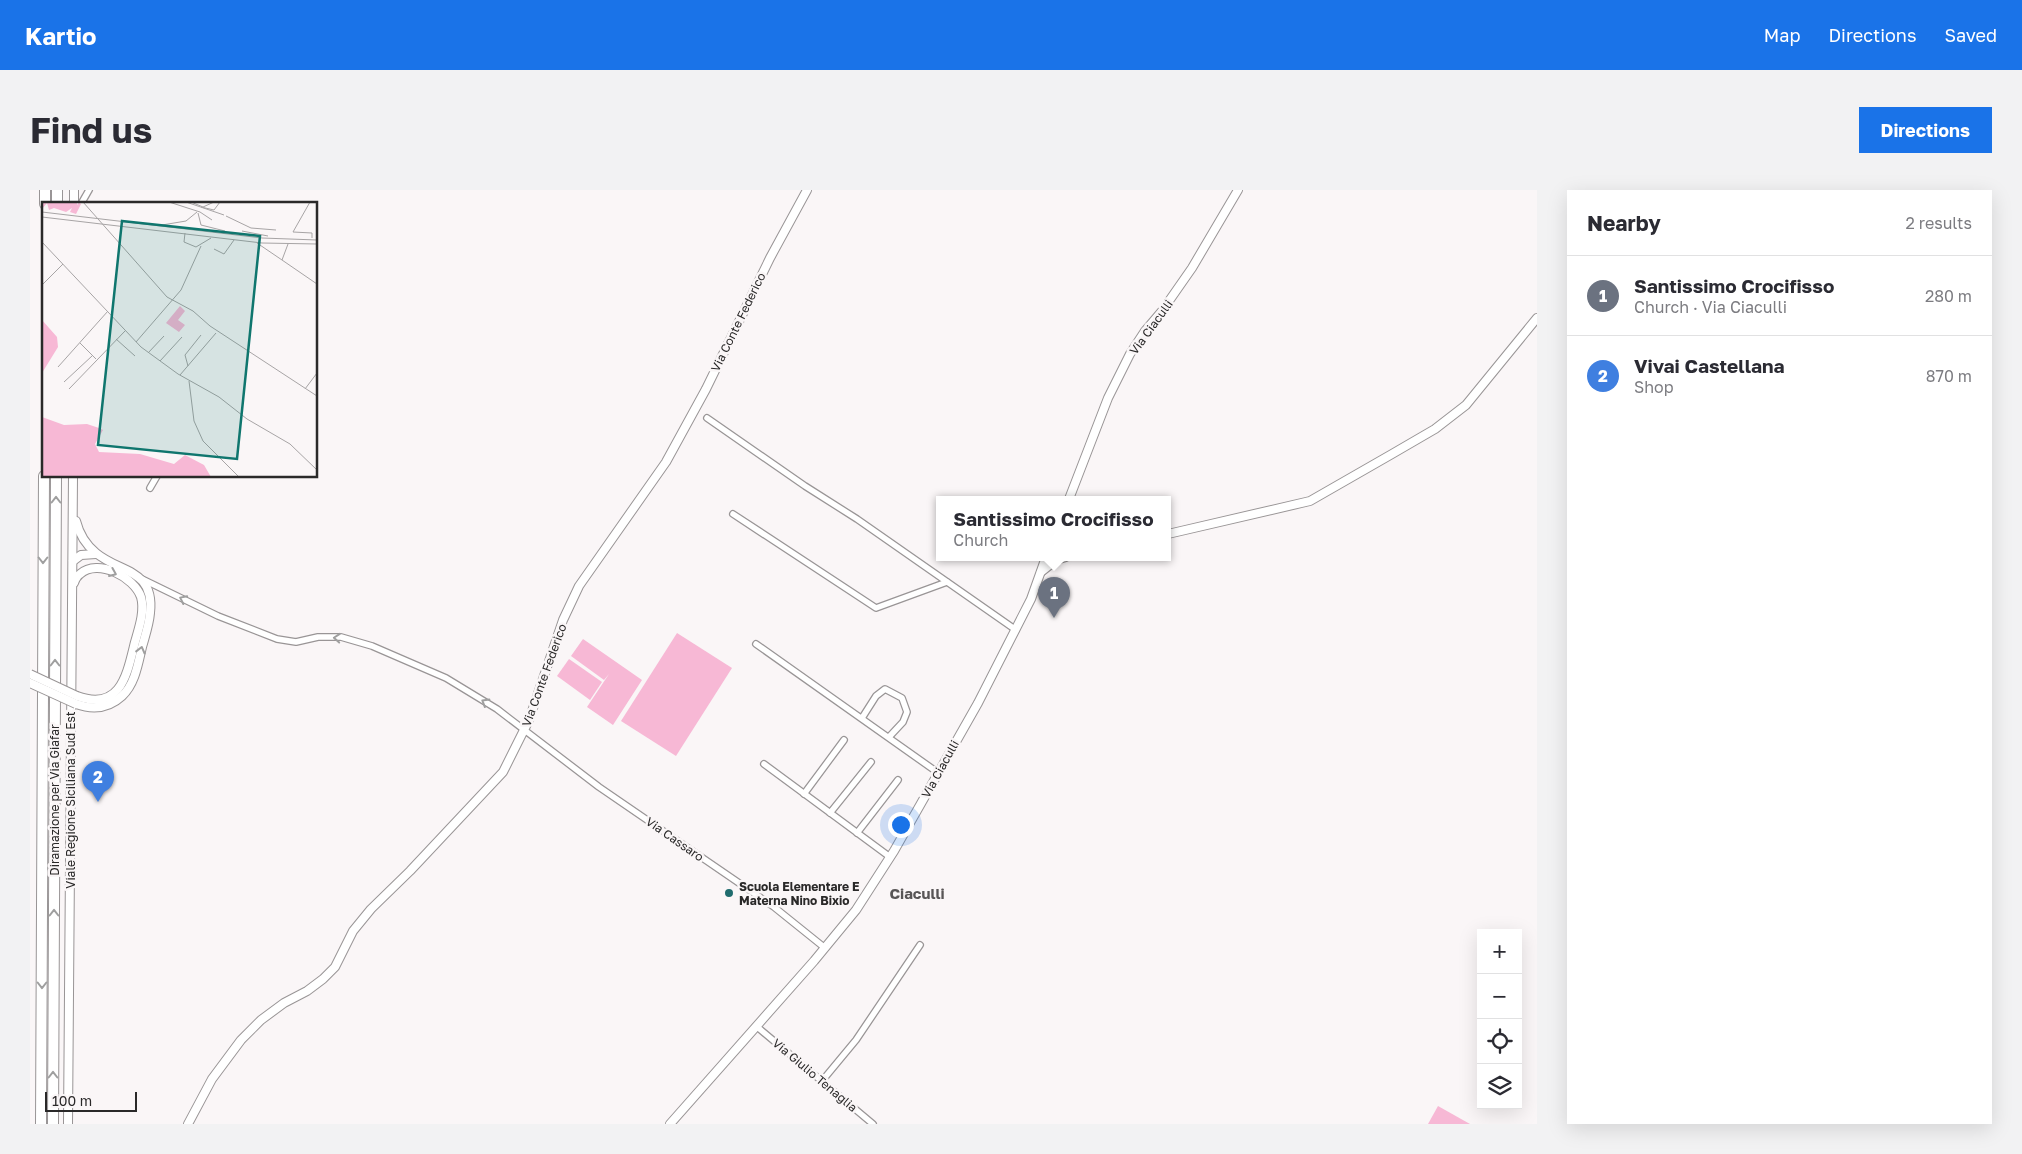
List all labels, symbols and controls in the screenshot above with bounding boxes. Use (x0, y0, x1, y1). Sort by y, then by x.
text: Kartio (25, 21, 97, 50)
text: Map (1764, 24, 1800, 46)
text: Directions (1828, 24, 1916, 46)
text: Saved (1944, 24, 1997, 46)
button: Directions (1859, 107, 1992, 153)
text: Find us (30, 109, 152, 151)
inset map (42, 202, 318, 478)
text: Nearby (1587, 210, 1661, 236)
text: 2 results (1906, 213, 1972, 233)
street label: Via Conte Federico (708, 270, 768, 374)
text: Santissimo Crocifisso (1634, 274, 1834, 297)
text: 1 (1599, 286, 1607, 306)
text: 280 m (1925, 286, 1972, 306)
street label: Via Ciaculli (1126, 297, 1176, 357)
text: Church · Via Ciaculli (1634, 297, 1787, 317)
text: Vivai Castellana (1634, 354, 1785, 377)
text: 2 (1598, 366, 1608, 386)
text: 870 m (1926, 366, 1972, 386)
text: Shop (1634, 377, 1674, 397)
one-way arrow (51, 496, 61, 504)
popup (936, 496, 1171, 561)
text: Santissimo Crocifisso (953, 507, 1154, 530)
text: Church (953, 530, 1008, 550)
one-way arrow (38, 556, 49, 564)
one-way arrow (108, 566, 117, 577)
pin: 1 (1038, 577, 1070, 618)
one-way arrow (179, 595, 188, 605)
street label: Via Conte Federico (518, 622, 570, 728)
one-way arrow (332, 633, 340, 644)
one-way arrow (135, 645, 146, 654)
one-way arrow (50, 659, 60, 666)
one-way arrow (481, 698, 490, 708)
street label: Viale Regione Siciliana Sud Est (63, 711, 78, 889)
street label: Diramazione per Via Giafar (47, 724, 62, 876)
street label: Via Ciaculli (918, 737, 962, 801)
pin: 2 (82, 761, 114, 802)
your location (888, 812, 914, 838)
street label: Via Cassaro (643, 814, 707, 864)
place label: Scuola Elementare E Materna Nino Bixio (739, 879, 859, 908)
district label: Ciaculli (889, 884, 945, 902)
marker: Scuola Elementare E Materna Nino Bixio (723, 887, 735, 899)
one-way arrow (49, 909, 59, 916)
map controls (1477, 929, 1522, 1109)
button: + (1477, 929, 1522, 974)
button: − (1477, 974, 1522, 1019)
one-way arrow (37, 982, 47, 989)
button: locate (1477, 1019, 1522, 1064)
street label: Via Giulio Tenaglia (770, 1035, 860, 1115)
button: layers (1477, 1064, 1522, 1109)
one-way arrow (48, 1071, 58, 1079)
scale bar (45, 1089, 138, 1112)
text: 100 m (52, 1092, 92, 1109)

